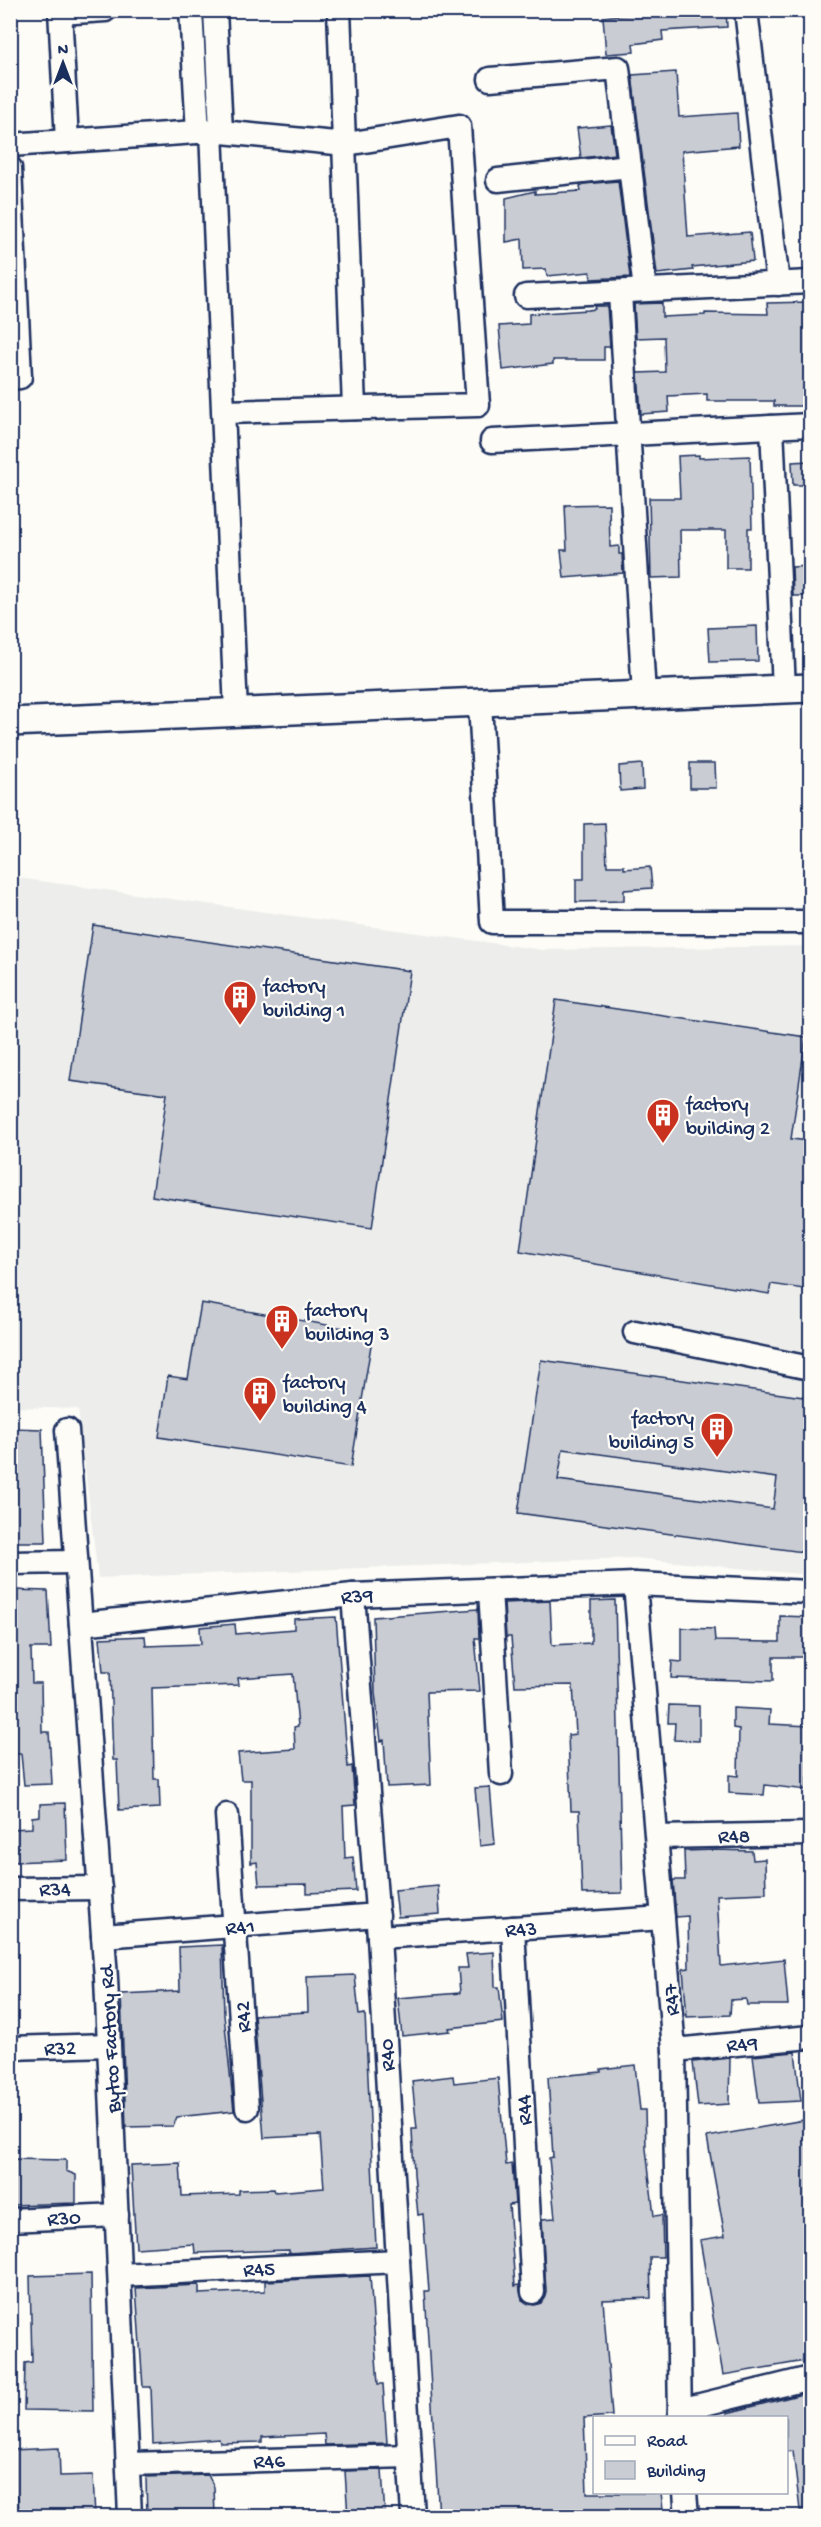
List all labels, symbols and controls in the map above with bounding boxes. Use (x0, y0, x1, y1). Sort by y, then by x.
north arrow (33, 33, 93, 93)
text: N (58, 42, 69, 61)
place label: factory building 1 (262, 976, 345, 1025)
building icon: factory building 1 (222, 979, 258, 1026)
place label: factory building 2 (685, 1094, 770, 1143)
building icon: factory building 2 (645, 1097, 681, 1144)
place label: factory building 3 (304, 1300, 390, 1349)
building icon: factory building 3 (264, 1303, 300, 1350)
place label: factory building 4 (282, 1372, 367, 1421)
building icon: factory building 4 (242, 1375, 278, 1422)
place label: factory building 5 (609, 1408, 694, 1457)
building icon: factory building 5 (699, 1411, 735, 1458)
street label: R39 (340, 1585, 375, 1612)
street label: R48 (718, 1826, 751, 1851)
street label: R34 (39, 1879, 71, 1904)
street label: R41 (225, 1916, 256, 1943)
street label: R43 (504, 1918, 538, 1945)
street label: Bytco Factory Rd (96, 1963, 129, 2114)
street label: R47 (660, 1982, 687, 2017)
street label: R42 (232, 2001, 259, 2033)
street label: R49 (725, 2032, 760, 2061)
street label: R32 (44, 2037, 77, 2064)
street label: R40 (376, 2038, 403, 2072)
street label: R44 (513, 2094, 540, 2126)
street label: R30 (47, 2207, 82, 2234)
street label: R45 (243, 2258, 276, 2285)
legend (593, 2416, 788, 2494)
text: Road (647, 2432, 688, 2453)
street label: R46 (253, 2450, 286, 2477)
text: Building (646, 2462, 706, 2483)

